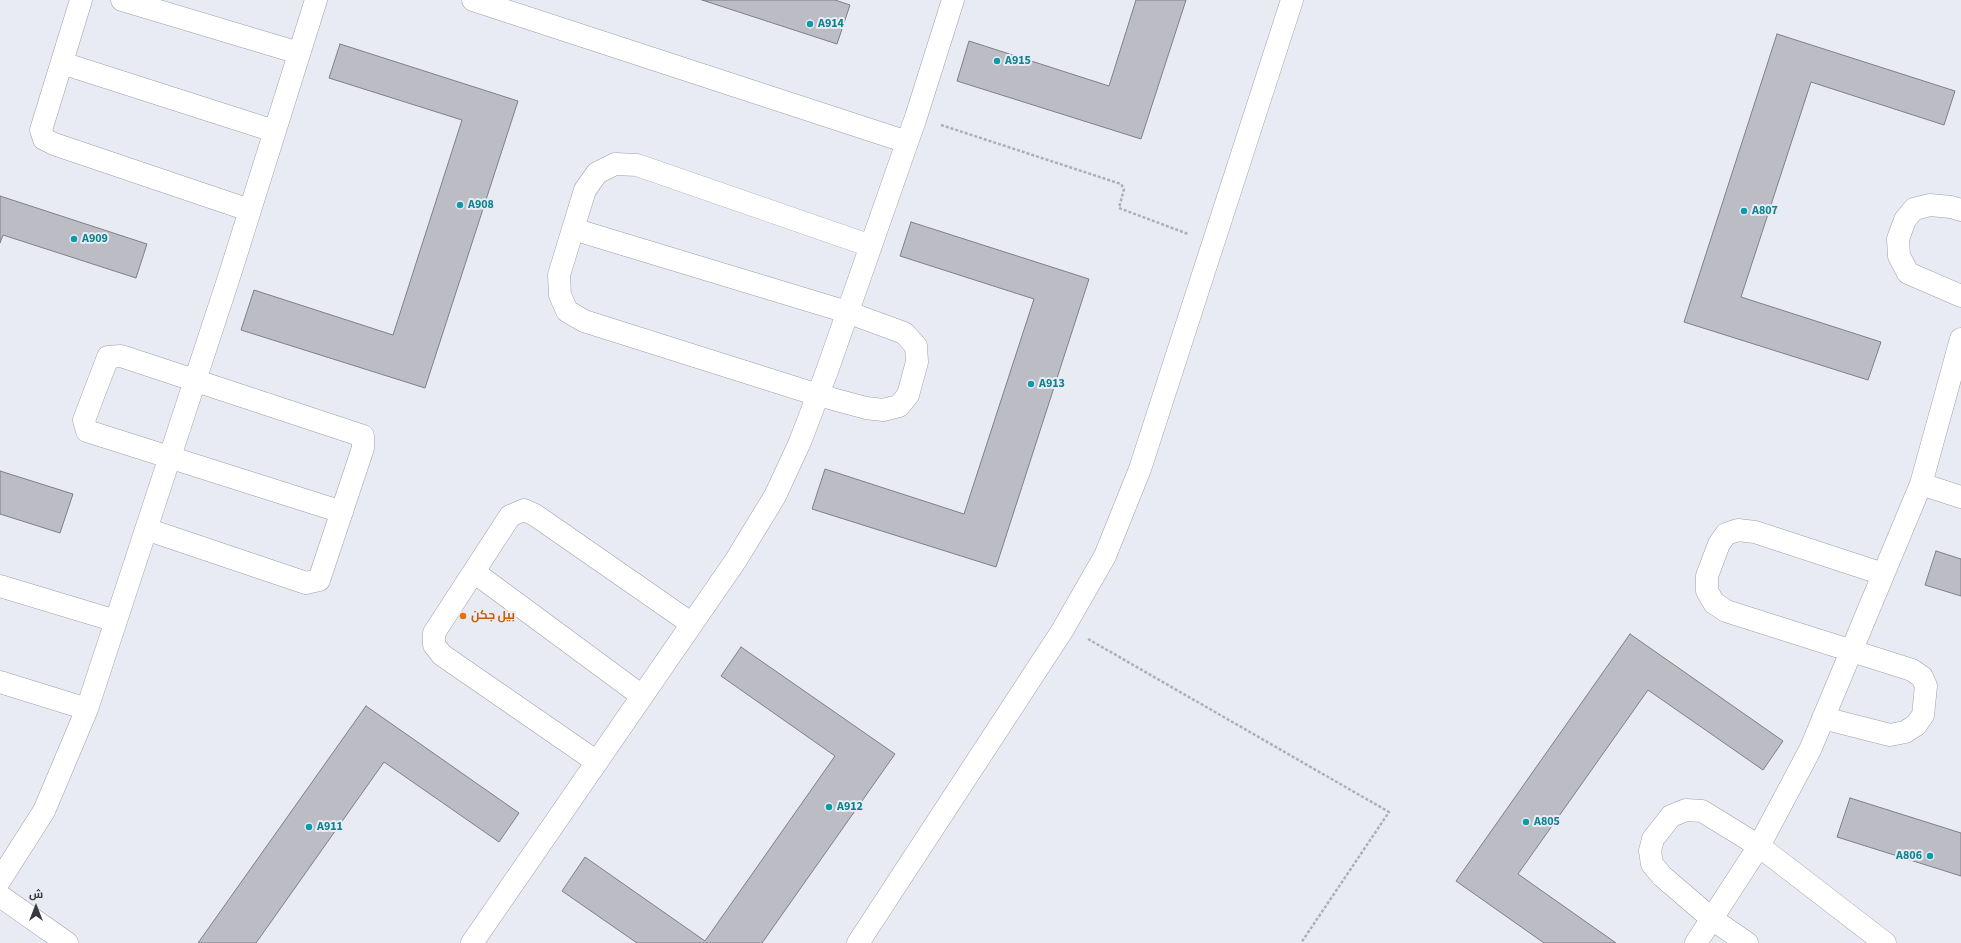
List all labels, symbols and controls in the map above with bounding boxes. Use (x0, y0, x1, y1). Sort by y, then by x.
place label: A914 (818, 17, 844, 31)
marker: A914 (805, 19, 815, 29)
place label: A915 (1005, 54, 1031, 68)
marker: A915 (992, 56, 1002, 66)
place label: A908 (468, 198, 494, 212)
marker: A908 (455, 200, 465, 210)
place label: A807 (1752, 204, 1778, 218)
marker: A807 (1739, 206, 1749, 216)
place label: A909 (82, 232, 108, 246)
marker: A909 (69, 234, 79, 244)
place label: A913 (1039, 377, 1065, 391)
marker: A913 (1026, 379, 1036, 389)
place label: بيل جكن (471, 609, 515, 623)
marker: بيل جكن (458, 611, 468, 621)
place label: A912 (837, 800, 863, 814)
marker: A912 (824, 802, 834, 812)
place label: A805 (1534, 815, 1560, 829)
marker: A805 (1521, 817, 1531, 827)
place label: A911 (317, 820, 343, 834)
marker: A911 (304, 822, 314, 832)
place label: A806 (1896, 849, 1922, 863)
marker: A806 (1925, 851, 1935, 861)
north arrow (16, 887, 56, 927)
text: ش (29, 887, 43, 902)

